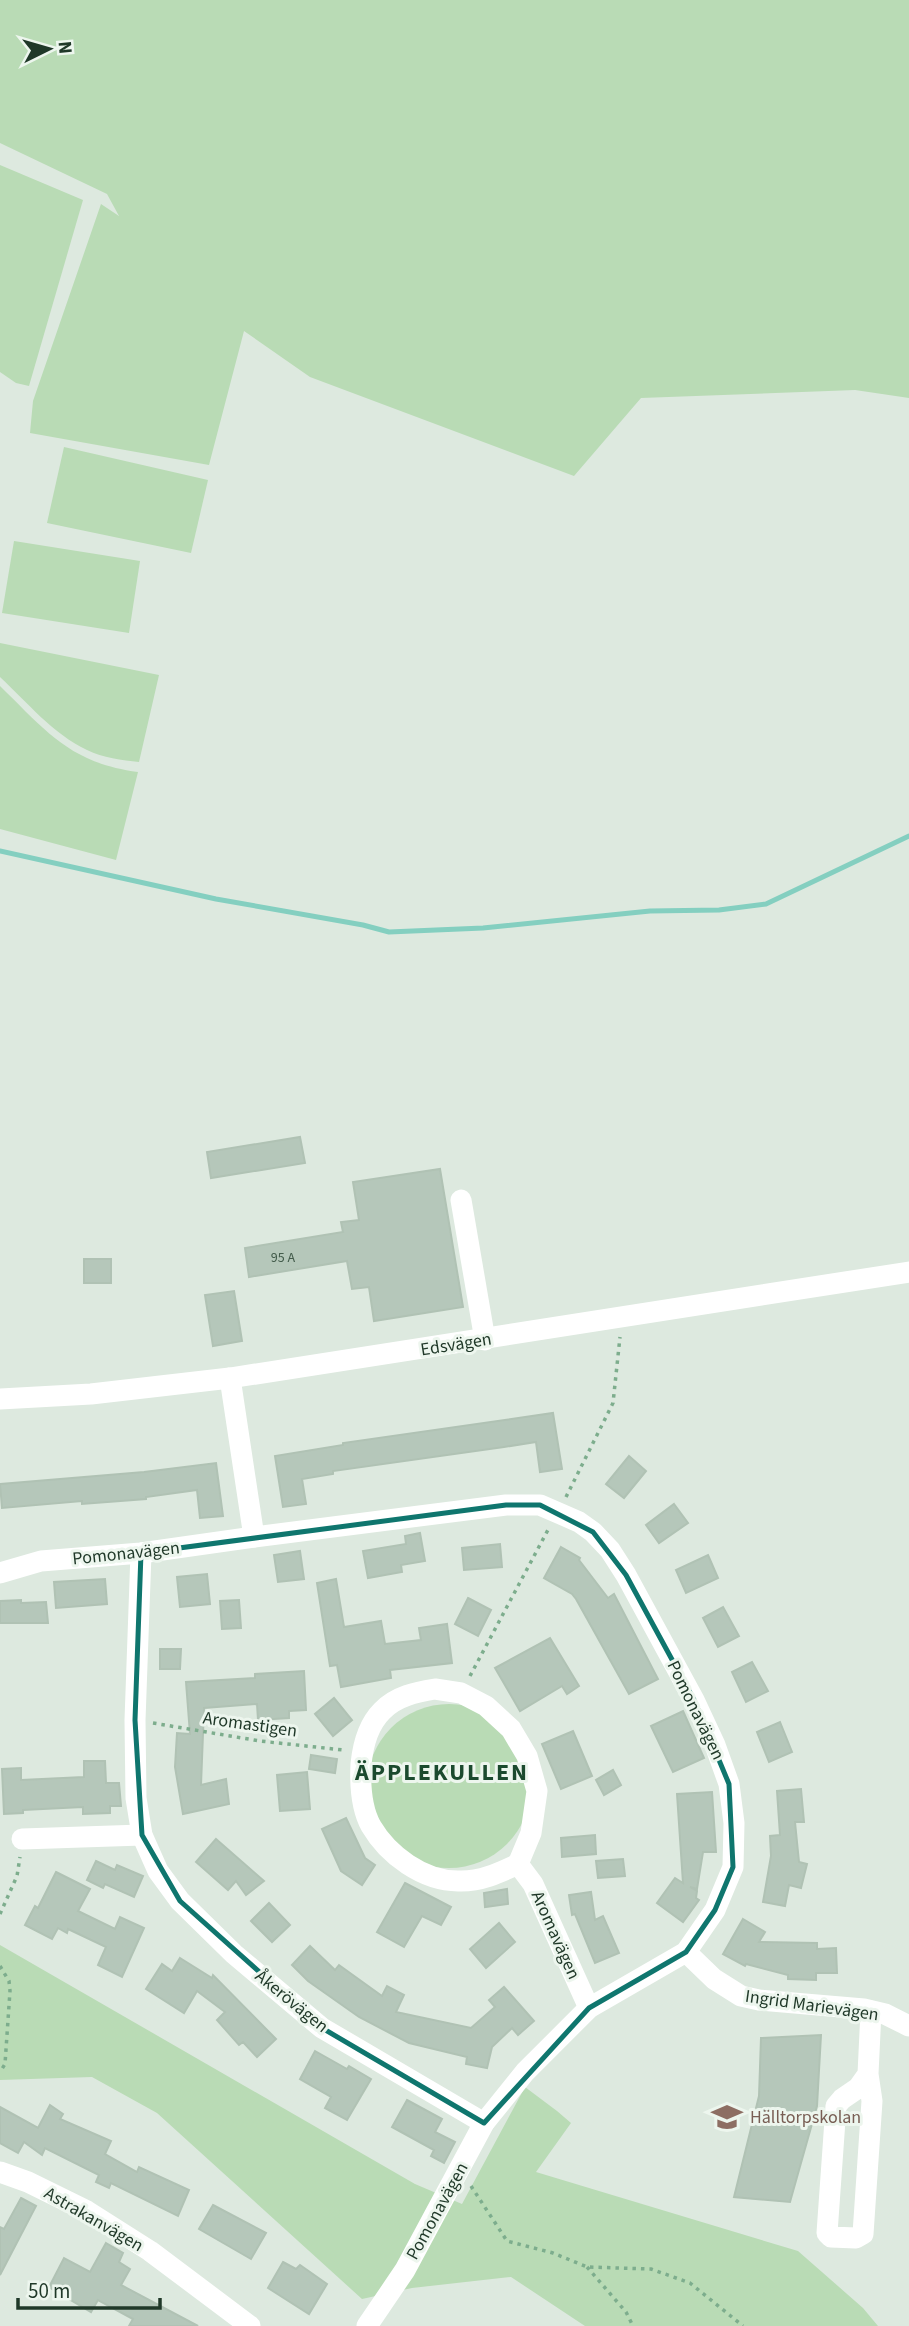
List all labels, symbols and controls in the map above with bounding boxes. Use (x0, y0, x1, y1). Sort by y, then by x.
north arrow (14, 14, 84, 84)
text: N (50, 40, 78, 55)
house number: 95 A (271, 1248, 296, 1268)
street label: Edsvägen (419, 1327, 493, 1362)
street label: Pomonavägen (71, 1535, 181, 1572)
street label: Pomonavägen (661, 1656, 730, 1764)
street label: Aromastigen (201, 1706, 299, 1743)
district label: ÄPPLEKULLEN (354, 1755, 529, 1790)
street label: Aromavägen (525, 1887, 586, 1983)
street label: Åkerövägen (250, 1964, 334, 2039)
street label: Ingrid Marievägen (744, 1984, 880, 2027)
school or university icon: Hälltorpskolan (710, 2100, 744, 2134)
place label: Hälltorpskolan (750, 2105, 861, 2130)
street label: Pomonavägen (400, 2158, 475, 2264)
street label: Astrakanvägen (40, 2181, 148, 2258)
scale bar (18, 2266, 159, 2310)
text: 50 m (28, 2276, 70, 2306)

